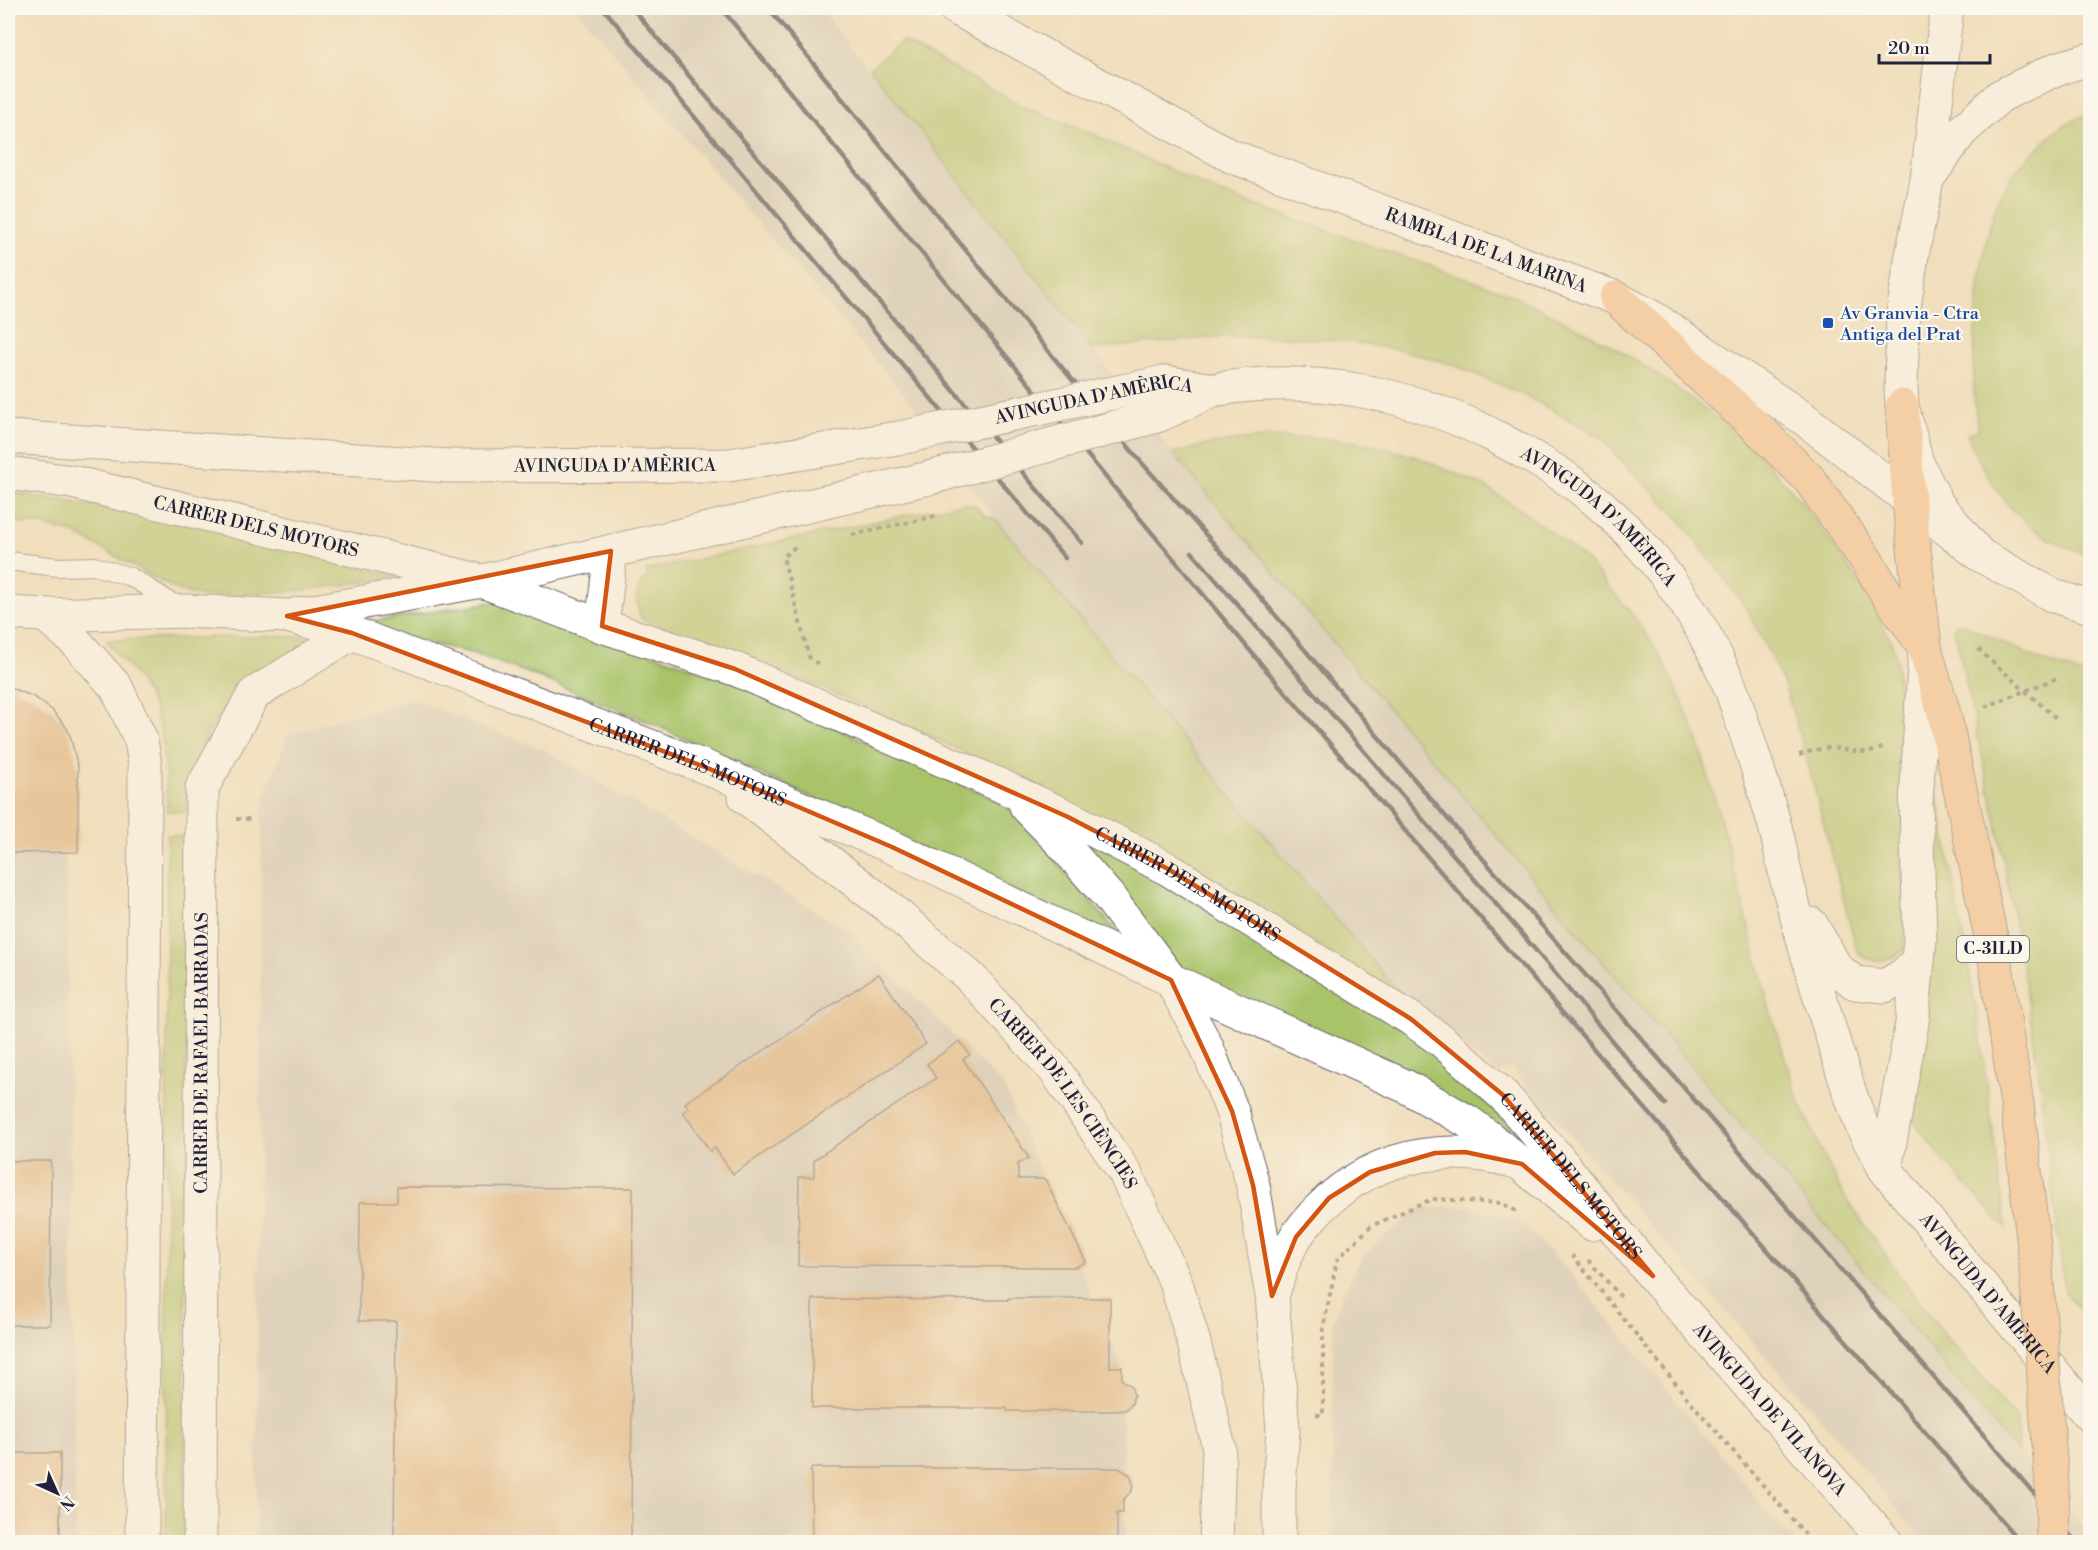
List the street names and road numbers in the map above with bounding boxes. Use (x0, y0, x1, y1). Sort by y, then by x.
street label: RAMBLA DE LA MARINA (1382, 202, 1591, 298)
street label: AVINGUDA D'AMÈRICA (992, 370, 1195, 429)
street label: AVINGUDA D'AMÈRICA (1516, 441, 1682, 592)
street label: AVINGUDA D'AMÈRICA (513, 454, 717, 477)
street label: CARRER DELS MOTORS (151, 491, 361, 562)
street label: CARRER DELS MOTORS (586, 712, 790, 812)
street label: CARRER DELS MOTORS (1091, 821, 1285, 947)
street label: CARRER DE RAFAEL BARRADAS (189, 912, 213, 1194)
road number: C-31LD (1957, 936, 2029, 962)
street label: CARRER DE LES CIÈNCIES (983, 993, 1142, 1193)
street label: CARRER DELS MOTORS (1494, 1088, 1647, 1264)
street label: AVINGUDA D'AMÈRICA (1914, 1207, 2062, 1379)
street label: AVINGUDA DE VILANOVA (1687, 1317, 1852, 1501)

